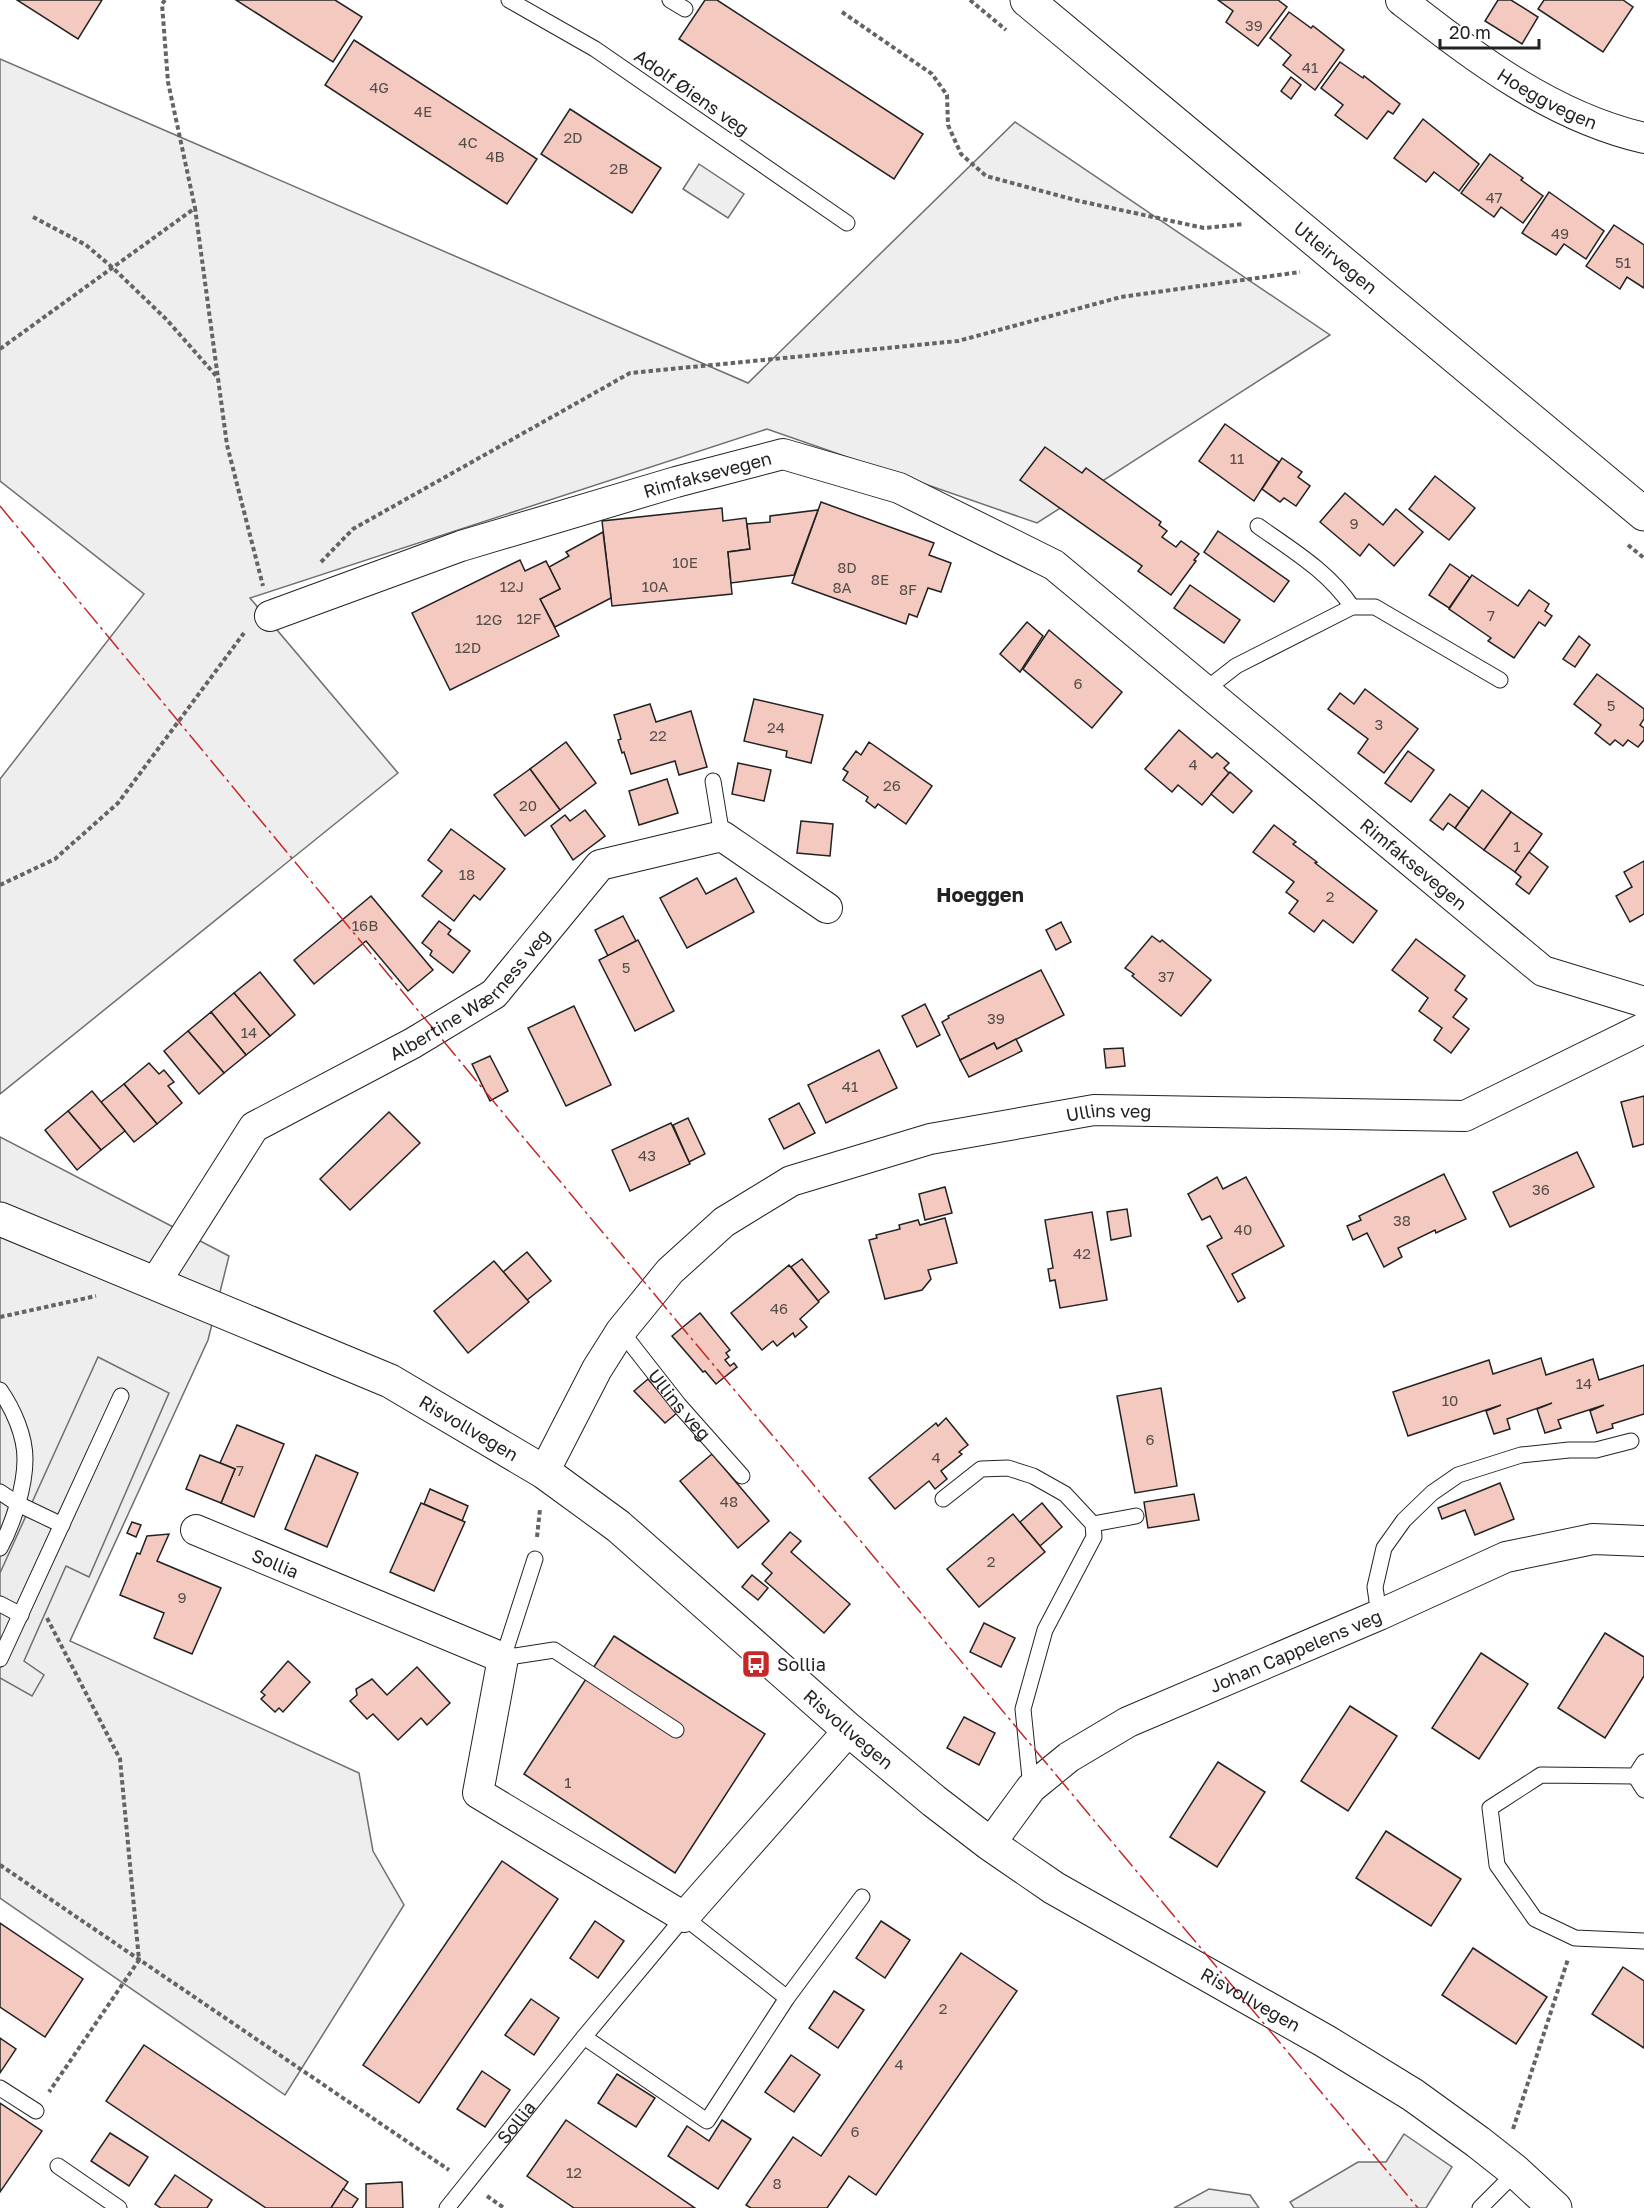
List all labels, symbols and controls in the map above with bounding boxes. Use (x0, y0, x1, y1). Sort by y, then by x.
scale bar (1440, 12, 1539, 50)
house number: 39 (1245, 16, 1263, 34)
text: 20 m (1449, 21, 1491, 43)
street label: Adolf Øiens veg (630, 44, 754, 140)
house number: 41 (1302, 58, 1318, 76)
street label: Hoeggvegen (1493, 63, 1600, 134)
house number: 4G (369, 78, 389, 96)
house number: 4E (414, 102, 432, 120)
house number: 2D (563, 128, 583, 146)
house number: 4C (458, 133, 478, 151)
house number: 4B (485, 147, 505, 165)
house number: 2B (610, 159, 628, 177)
house number: 47 (1485, 188, 1503, 206)
street label: Utleirvegen (1290, 216, 1382, 298)
house number: 49 (1551, 224, 1569, 242)
house number: 51 (1615, 253, 1631, 271)
street label: Rimfaksevegen (641, 446, 774, 502)
house number: 11 (1230, 449, 1244, 467)
house number: 9 (1349, 514, 1359, 532)
house number: 10E (672, 553, 698, 571)
house number: 8D (837, 558, 857, 576)
house number: 8E (871, 570, 889, 588)
house number: 12J (500, 577, 524, 595)
house number: 10A (642, 577, 668, 595)
house number: 8A (832, 578, 852, 596)
house number: 8F (899, 580, 917, 598)
house number: 7 (1487, 606, 1495, 624)
house number: 12F (517, 609, 542, 627)
house number: 12G (476, 610, 502, 628)
house number: 12D (455, 638, 481, 656)
house number: 6 (1073, 674, 1083, 692)
house number: 5 (1607, 696, 1615, 714)
house number: 3 (1375, 715, 1383, 733)
house number: 24 (767, 718, 785, 736)
house number: 22 (649, 726, 667, 744)
house number: 4 (1188, 755, 1198, 773)
house number: 26 (883, 776, 901, 794)
house number: 20 (519, 796, 537, 814)
street label: Rimfaksevegen (1356, 813, 1472, 914)
house number: 1 (1513, 837, 1521, 855)
house number: 18 (459, 865, 475, 883)
district label: Hoeggen (936, 882, 1024, 906)
house number: 2 (1326, 887, 1334, 905)
house number: 16B (352, 916, 378, 934)
street label: Albertine Wærness veg (386, 924, 554, 1065)
house number: 5 (622, 958, 630, 976)
house number: 37 (1158, 967, 1174, 985)
house number: 39 (987, 1009, 1005, 1027)
house number: 14 (241, 1023, 257, 1041)
house number: 41 (842, 1077, 858, 1095)
street label: Ullins veg (1064, 1099, 1152, 1126)
house number: 43 (638, 1146, 656, 1164)
house number: 36 (1532, 1180, 1550, 1198)
house number: 38 (1393, 1211, 1411, 1229)
house number: 40 (1234, 1220, 1252, 1238)
house number: 42 (1073, 1244, 1091, 1262)
house number: 46 (770, 1299, 788, 1317)
street label: Ullins veg (644, 1364, 716, 1444)
house number: 14 (1576, 1374, 1592, 1392)
street label: Risvollvegen (416, 1390, 522, 1465)
house number: 10 (1442, 1391, 1458, 1409)
house number: 6 (1145, 1430, 1155, 1448)
house number: 4 (931, 1448, 941, 1466)
house number: 7 (236, 1461, 244, 1479)
house number: 48 (720, 1492, 738, 1510)
street label: Sollia (249, 1544, 302, 1583)
house number: 2 (987, 1552, 995, 1570)
house number: 9 (177, 1588, 187, 1606)
street label: Johan Cappelens veg (1206, 1604, 1385, 1697)
bus stop icon: Sollia (740, 1648, 772, 1680)
place label: Sollia (777, 1653, 826, 1675)
street label: Risvollvegen (799, 1684, 898, 1773)
house number: 1 (564, 1773, 572, 1791)
street label: Risvollvegen (1197, 1962, 1305, 2036)
house number: 2 (939, 1999, 947, 2017)
house number: 4 (894, 2055, 904, 2073)
street label: Sollia (492, 2096, 540, 2148)
house number: 6 (850, 2122, 860, 2140)
house number: 12 (566, 2163, 582, 2181)
house number: 8 (772, 2174, 782, 2192)

